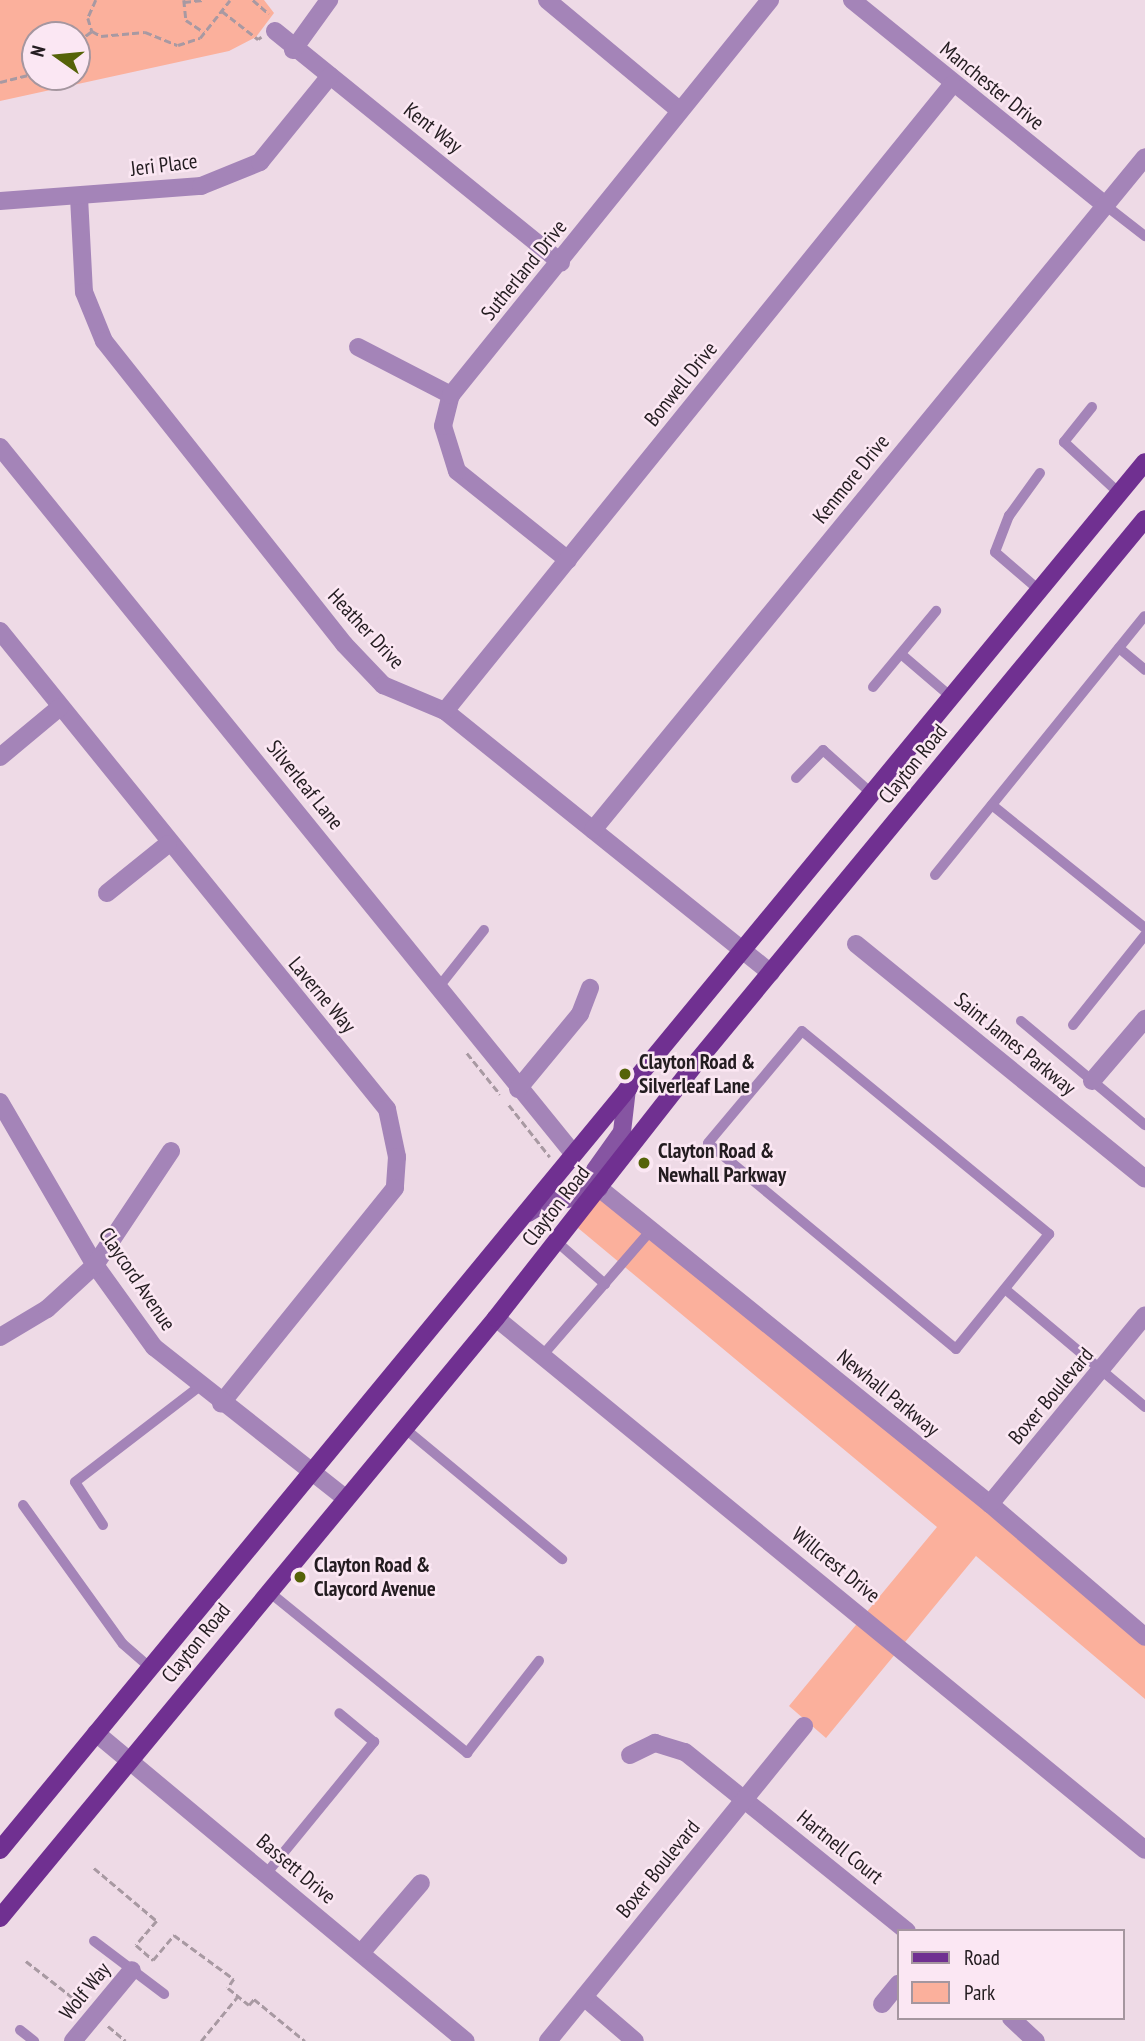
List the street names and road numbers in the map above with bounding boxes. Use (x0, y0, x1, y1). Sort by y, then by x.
street label: Manchester Drive (935, 37, 1049, 135)
street label: Kent Way (399, 97, 467, 159)
street label: Jeri Place (129, 148, 199, 182)
street label: Sutherland Drive (476, 215, 572, 325)
street label: Bonwell Drive (639, 337, 723, 431)
street label: Kenmore Drive (807, 429, 895, 529)
street label: Heather Drive (323, 584, 409, 674)
street label: Clayton Road (873, 719, 953, 809)
street label: Silverleaf Lane (261, 735, 349, 835)
street label: Laverne Way (283, 952, 361, 1038)
street label: Saint James Parkway (949, 987, 1081, 1101)
street label: Clayton Road (517, 1161, 595, 1251)
street label: Claycord Avenue (93, 1222, 181, 1336)
street label: Boxer Boulevard (1003, 1343, 1099, 1449)
street label: Newhall Parkway (832, 1344, 944, 1442)
street label: Willcrest Drive (787, 1522, 885, 1608)
street label: Clayton Road (156, 1598, 236, 1688)
street label: Hartnell Court (792, 1805, 888, 1889)
street label: Boxer Boulevard (611, 1815, 705, 1923)
street label: Bassett Drive (251, 1829, 341, 1909)
street label: Wolf Way (54, 1957, 116, 2025)

